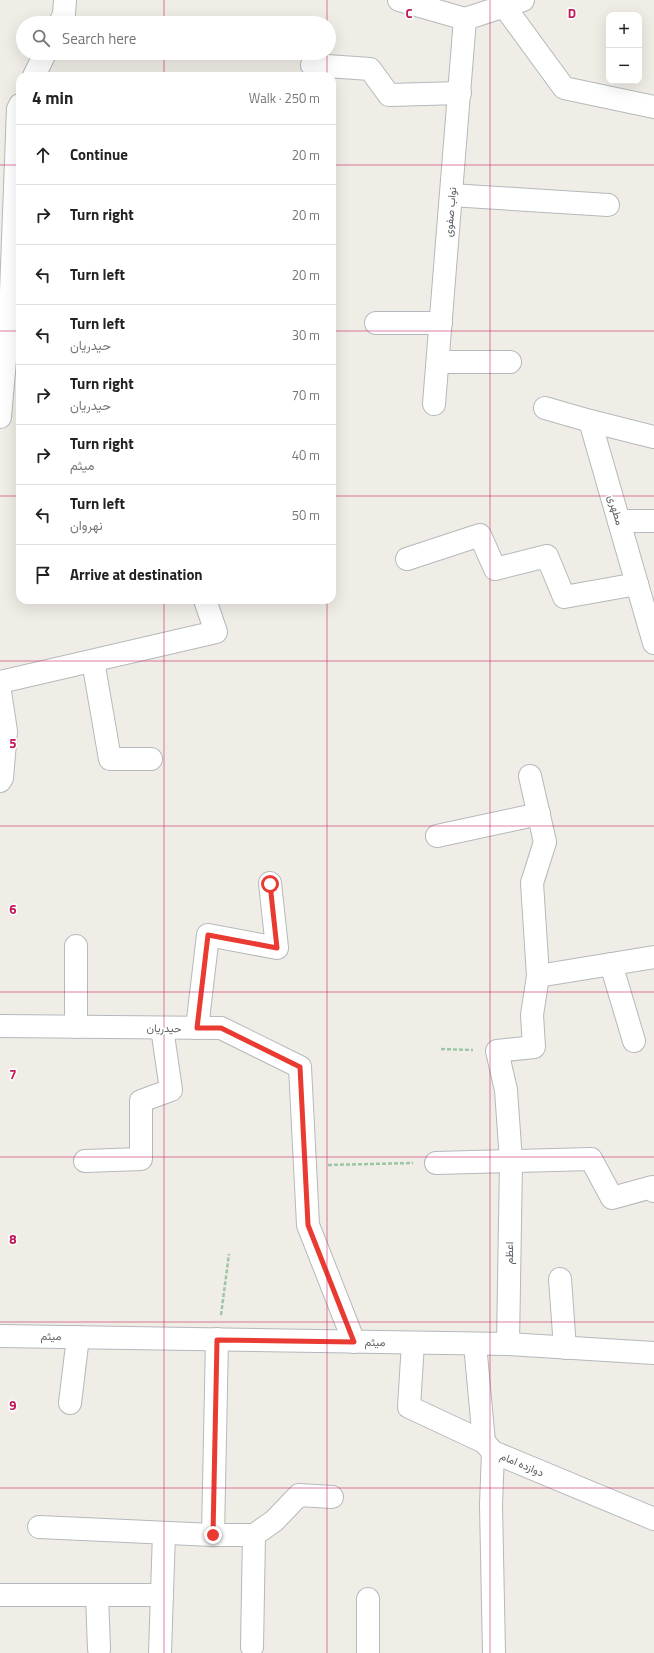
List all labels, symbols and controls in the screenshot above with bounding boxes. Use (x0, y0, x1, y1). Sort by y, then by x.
text: C (405, 3, 413, 23)
text: D (568, 3, 576, 23)
map controls (606, 12, 642, 84)
button: + (606, 12, 642, 48)
search box (16, 16, 336, 60)
icon: search (30, 27, 52, 49)
text: Search here (62, 27, 136, 50)
button: − (606, 48, 642, 84)
text: 4 min (32, 85, 73, 111)
text: Walk · 250 m (249, 88, 320, 108)
text: Continue (70, 143, 128, 166)
icon: ahead (32, 144, 54, 166)
text: 20 m (292, 145, 320, 165)
street label: نواب صفوی (440, 186, 460, 238)
text: Turn right (70, 203, 134, 226)
icon: right (32, 204, 54, 226)
text: 20 m (292, 205, 320, 225)
text: Turn left (70, 263, 125, 286)
icon: left (32, 264, 54, 286)
text: 20 m (292, 265, 320, 285)
text: Turn left (70, 312, 125, 335)
icon: left (32, 324, 54, 346)
text: 30 m (292, 325, 320, 345)
text: حیدریان (70, 335, 111, 355)
text: Turn right (70, 372, 134, 395)
icon: right (32, 384, 54, 406)
text: 70 m (292, 385, 320, 405)
text: حیدریان (70, 395, 111, 415)
text: Turn right (70, 432, 134, 455)
icon: right (32, 444, 54, 466)
text: 40 m (292, 445, 320, 465)
text: میثم (70, 455, 95, 475)
text: Turn left (70, 492, 125, 515)
street label: مطهری (604, 493, 628, 527)
icon: left (32, 504, 54, 526)
text: 50 m (292, 505, 320, 525)
text: نهروان (70, 515, 103, 535)
text: Arrive at destination (70, 563, 203, 586)
icon: arrive (32, 564, 54, 586)
text: 5 (9, 733, 17, 753)
route start (261, 875, 279, 893)
text: 6 (9, 899, 17, 919)
street label: حیدریان (146, 1020, 182, 1036)
text: 7 (9, 1064, 17, 1084)
text: 8 (9, 1229, 17, 1249)
street label: اعظم (501, 1242, 517, 1264)
street label: میثم (40, 1328, 62, 1344)
street label: میثم (364, 1334, 386, 1350)
text: 9 (9, 1395, 17, 1415)
street label: دوازده امام (498, 1448, 546, 1480)
route end (204, 1526, 222, 1544)

